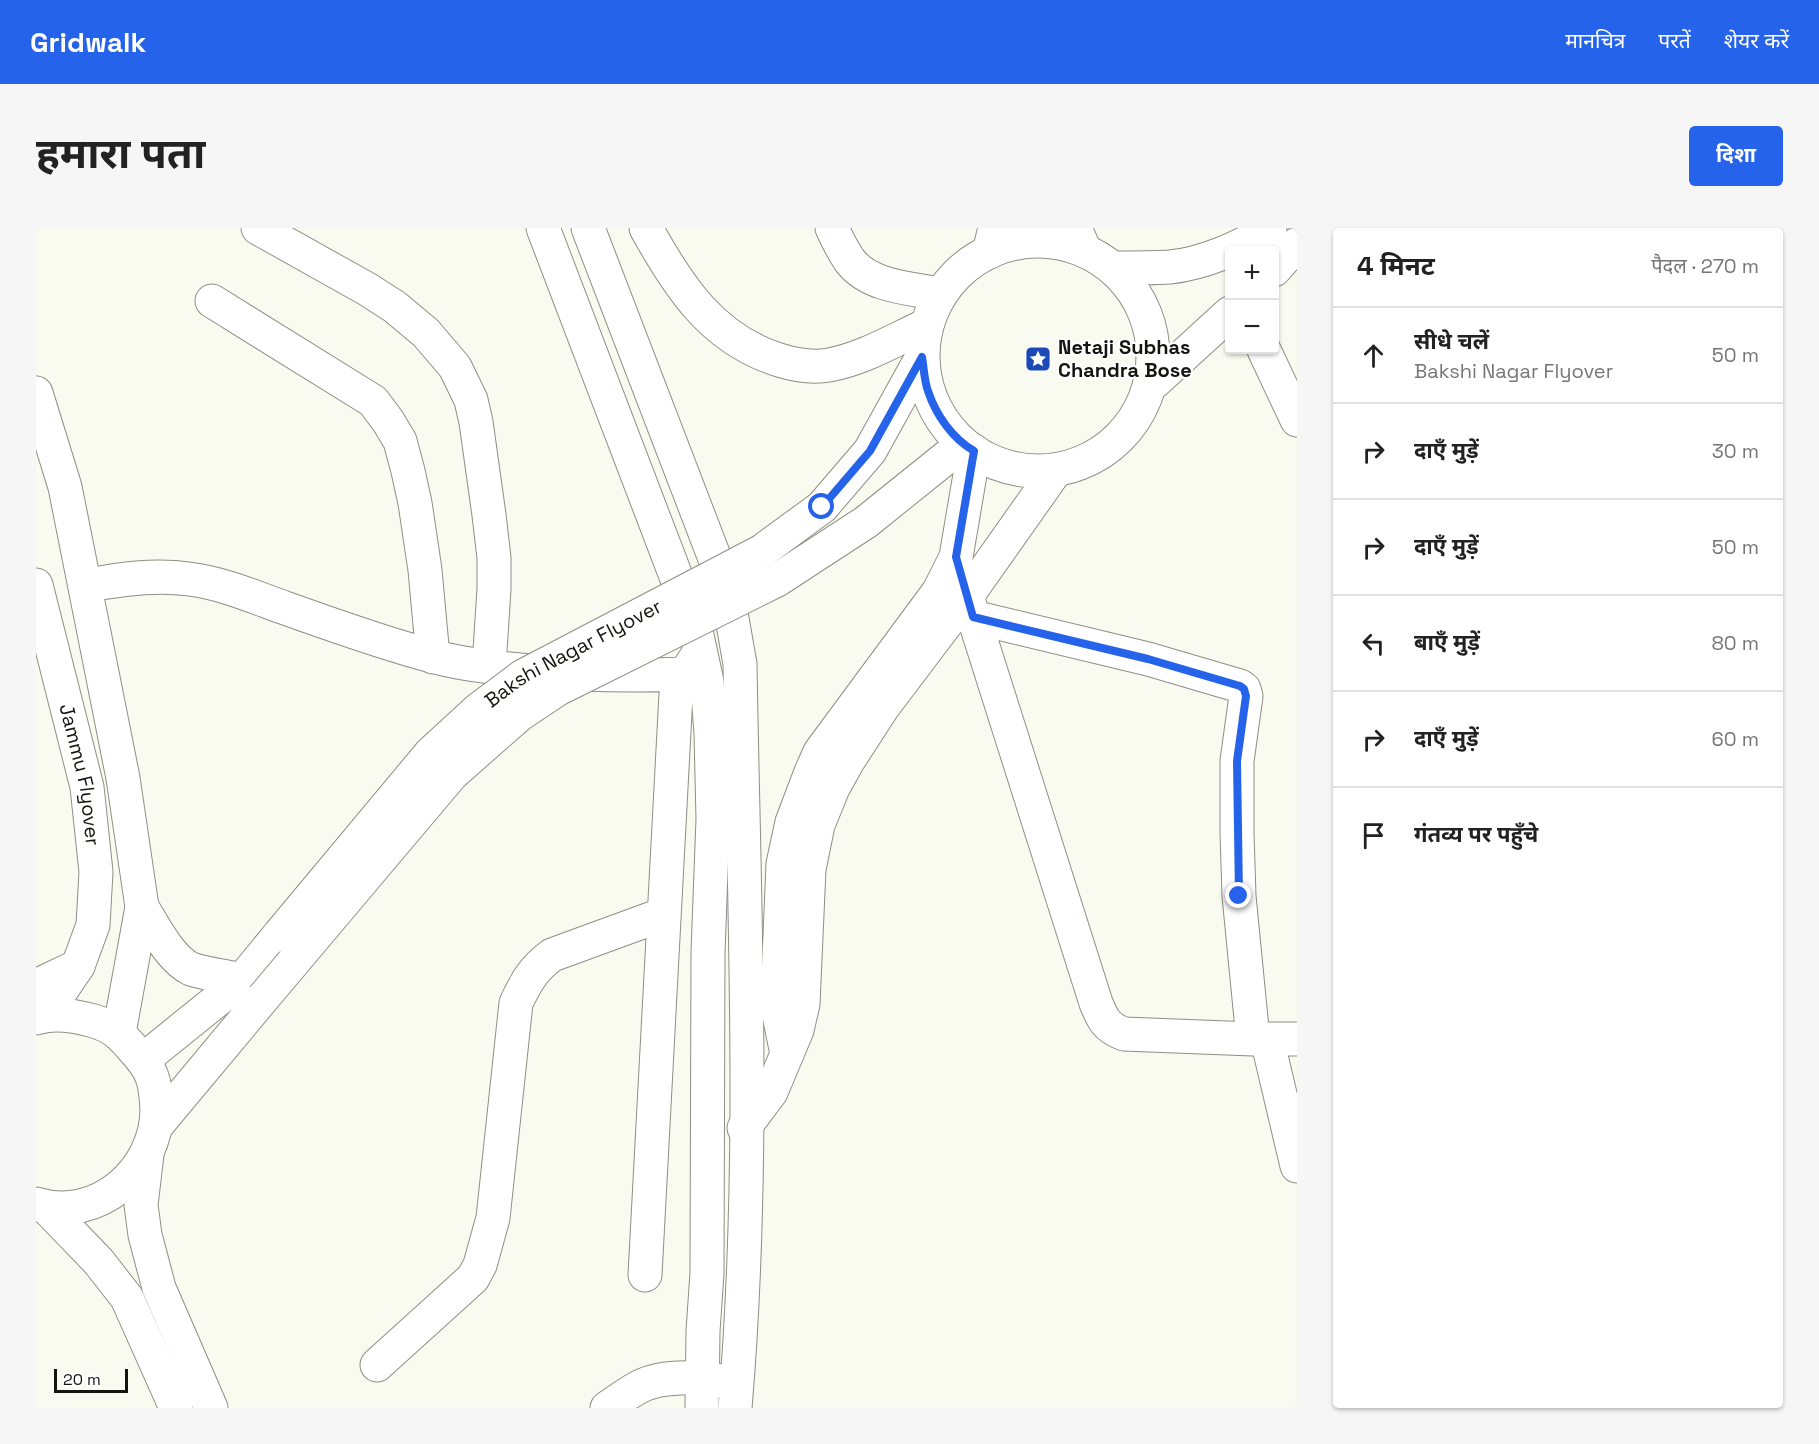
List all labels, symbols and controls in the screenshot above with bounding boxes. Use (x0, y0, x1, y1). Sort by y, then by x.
text: Gridwalk (30, 24, 146, 60)
text: मानचित्र (1565, 27, 1625, 54)
text: परतें (1658, 27, 1691, 54)
text: शेयर करें (1724, 27, 1789, 54)
button: दिशा (1689, 126, 1783, 186)
text: हमारा पता (36, 127, 205, 180)
map controls (1225, 246, 1279, 354)
button: + (1225, 246, 1279, 300)
text: 4 मिनट (1357, 249, 1435, 283)
text: पैदल · 270 m (1651, 253, 1759, 279)
button: − (1225, 300, 1279, 354)
text: सीधे चलें (1414, 327, 1489, 355)
place label: Netaji Subhas Chandra Bose (1058, 334, 1192, 383)
icon: ahead (1357, 339, 1390, 372)
text: 50 m (1712, 342, 1759, 368)
place icon: Netaji Subhas Chandra Bose (1023, 344, 1053, 374)
text: Bakshi Nagar Flyover (1414, 358, 1613, 384)
icon: right (1357, 435, 1390, 468)
text: दाएँ मुड़ें (1414, 436, 1479, 464)
text: 30 m (1712, 438, 1759, 464)
route start (808, 493, 834, 519)
icon: right (1357, 531, 1390, 564)
text: दाएँ मुड़ें (1414, 532, 1479, 560)
text: 50 m (1712, 534, 1759, 560)
street label: Bakshi Nagar Flyover (479, 593, 666, 713)
icon: left (1357, 627, 1390, 660)
text: बाएँ मुड़ें (1414, 628, 1480, 656)
text: 80 m (1711, 630, 1759, 656)
street label: Jammu Flyover (53, 701, 106, 847)
icon: right (1357, 723, 1390, 756)
text: दाएँ मुड़ें (1414, 724, 1479, 752)
text: 60 m (1712, 726, 1759, 752)
icon: arrive (1357, 819, 1390, 852)
text: गंतव्य पर पहुँचे (1414, 820, 1538, 848)
route end (1225, 882, 1251, 908)
scale bar (54, 1366, 128, 1394)
text: 20 m (63, 1369, 101, 1390)

